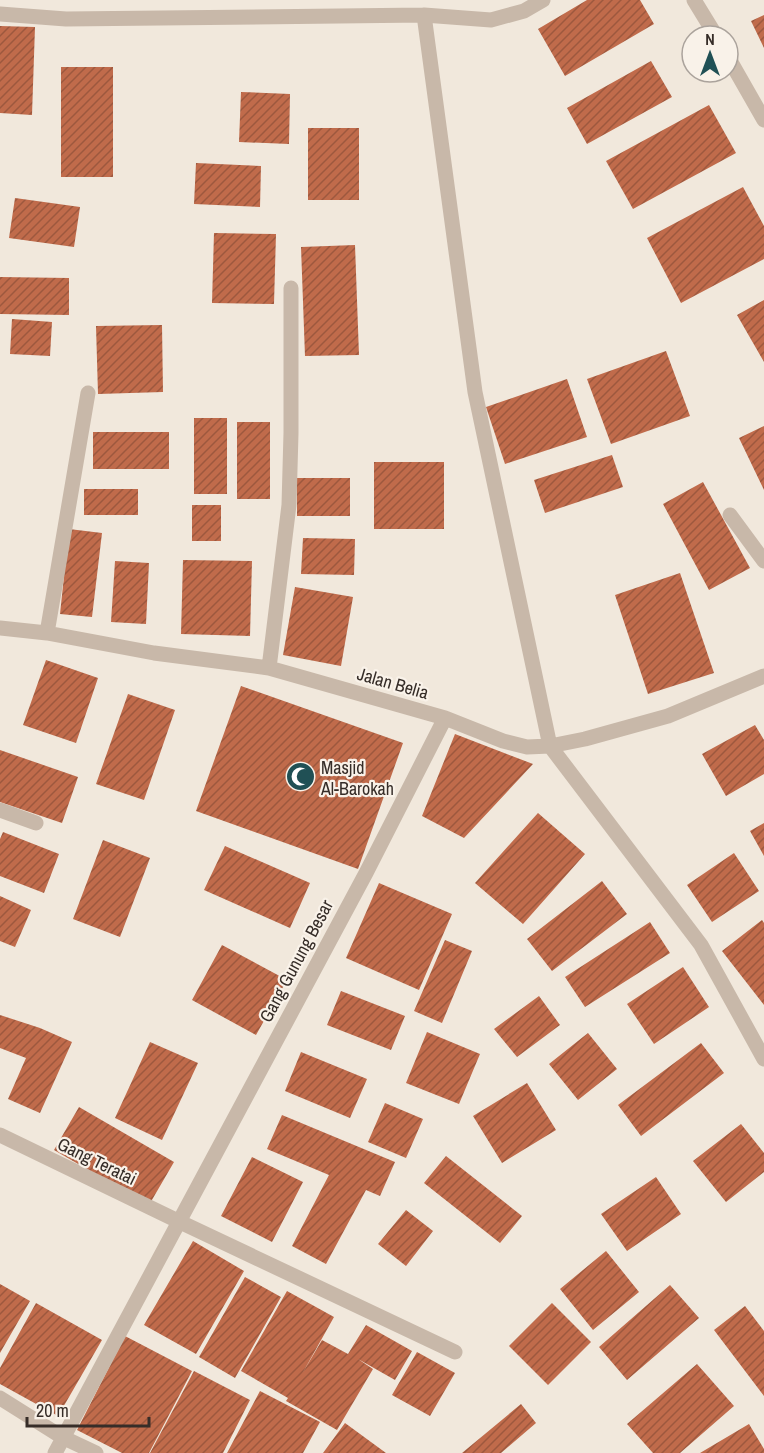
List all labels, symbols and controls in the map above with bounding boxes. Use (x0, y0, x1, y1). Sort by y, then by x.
north arrow (680, 24, 740, 84)
text: N (705, 28, 715, 50)
street label: Jalan Belia (354, 661, 432, 705)
place label: Masjid Al-Barokah (320, 755, 394, 801)
mosque icon: Masjid Al-Barokah (284, 761, 316, 793)
street label: Gang Gunung Besar (253, 895, 339, 1027)
street label: Gang Teratai (53, 1131, 141, 1191)
scale bar (27, 1390, 148, 1428)
text: 20 m (36, 1398, 69, 1423)

